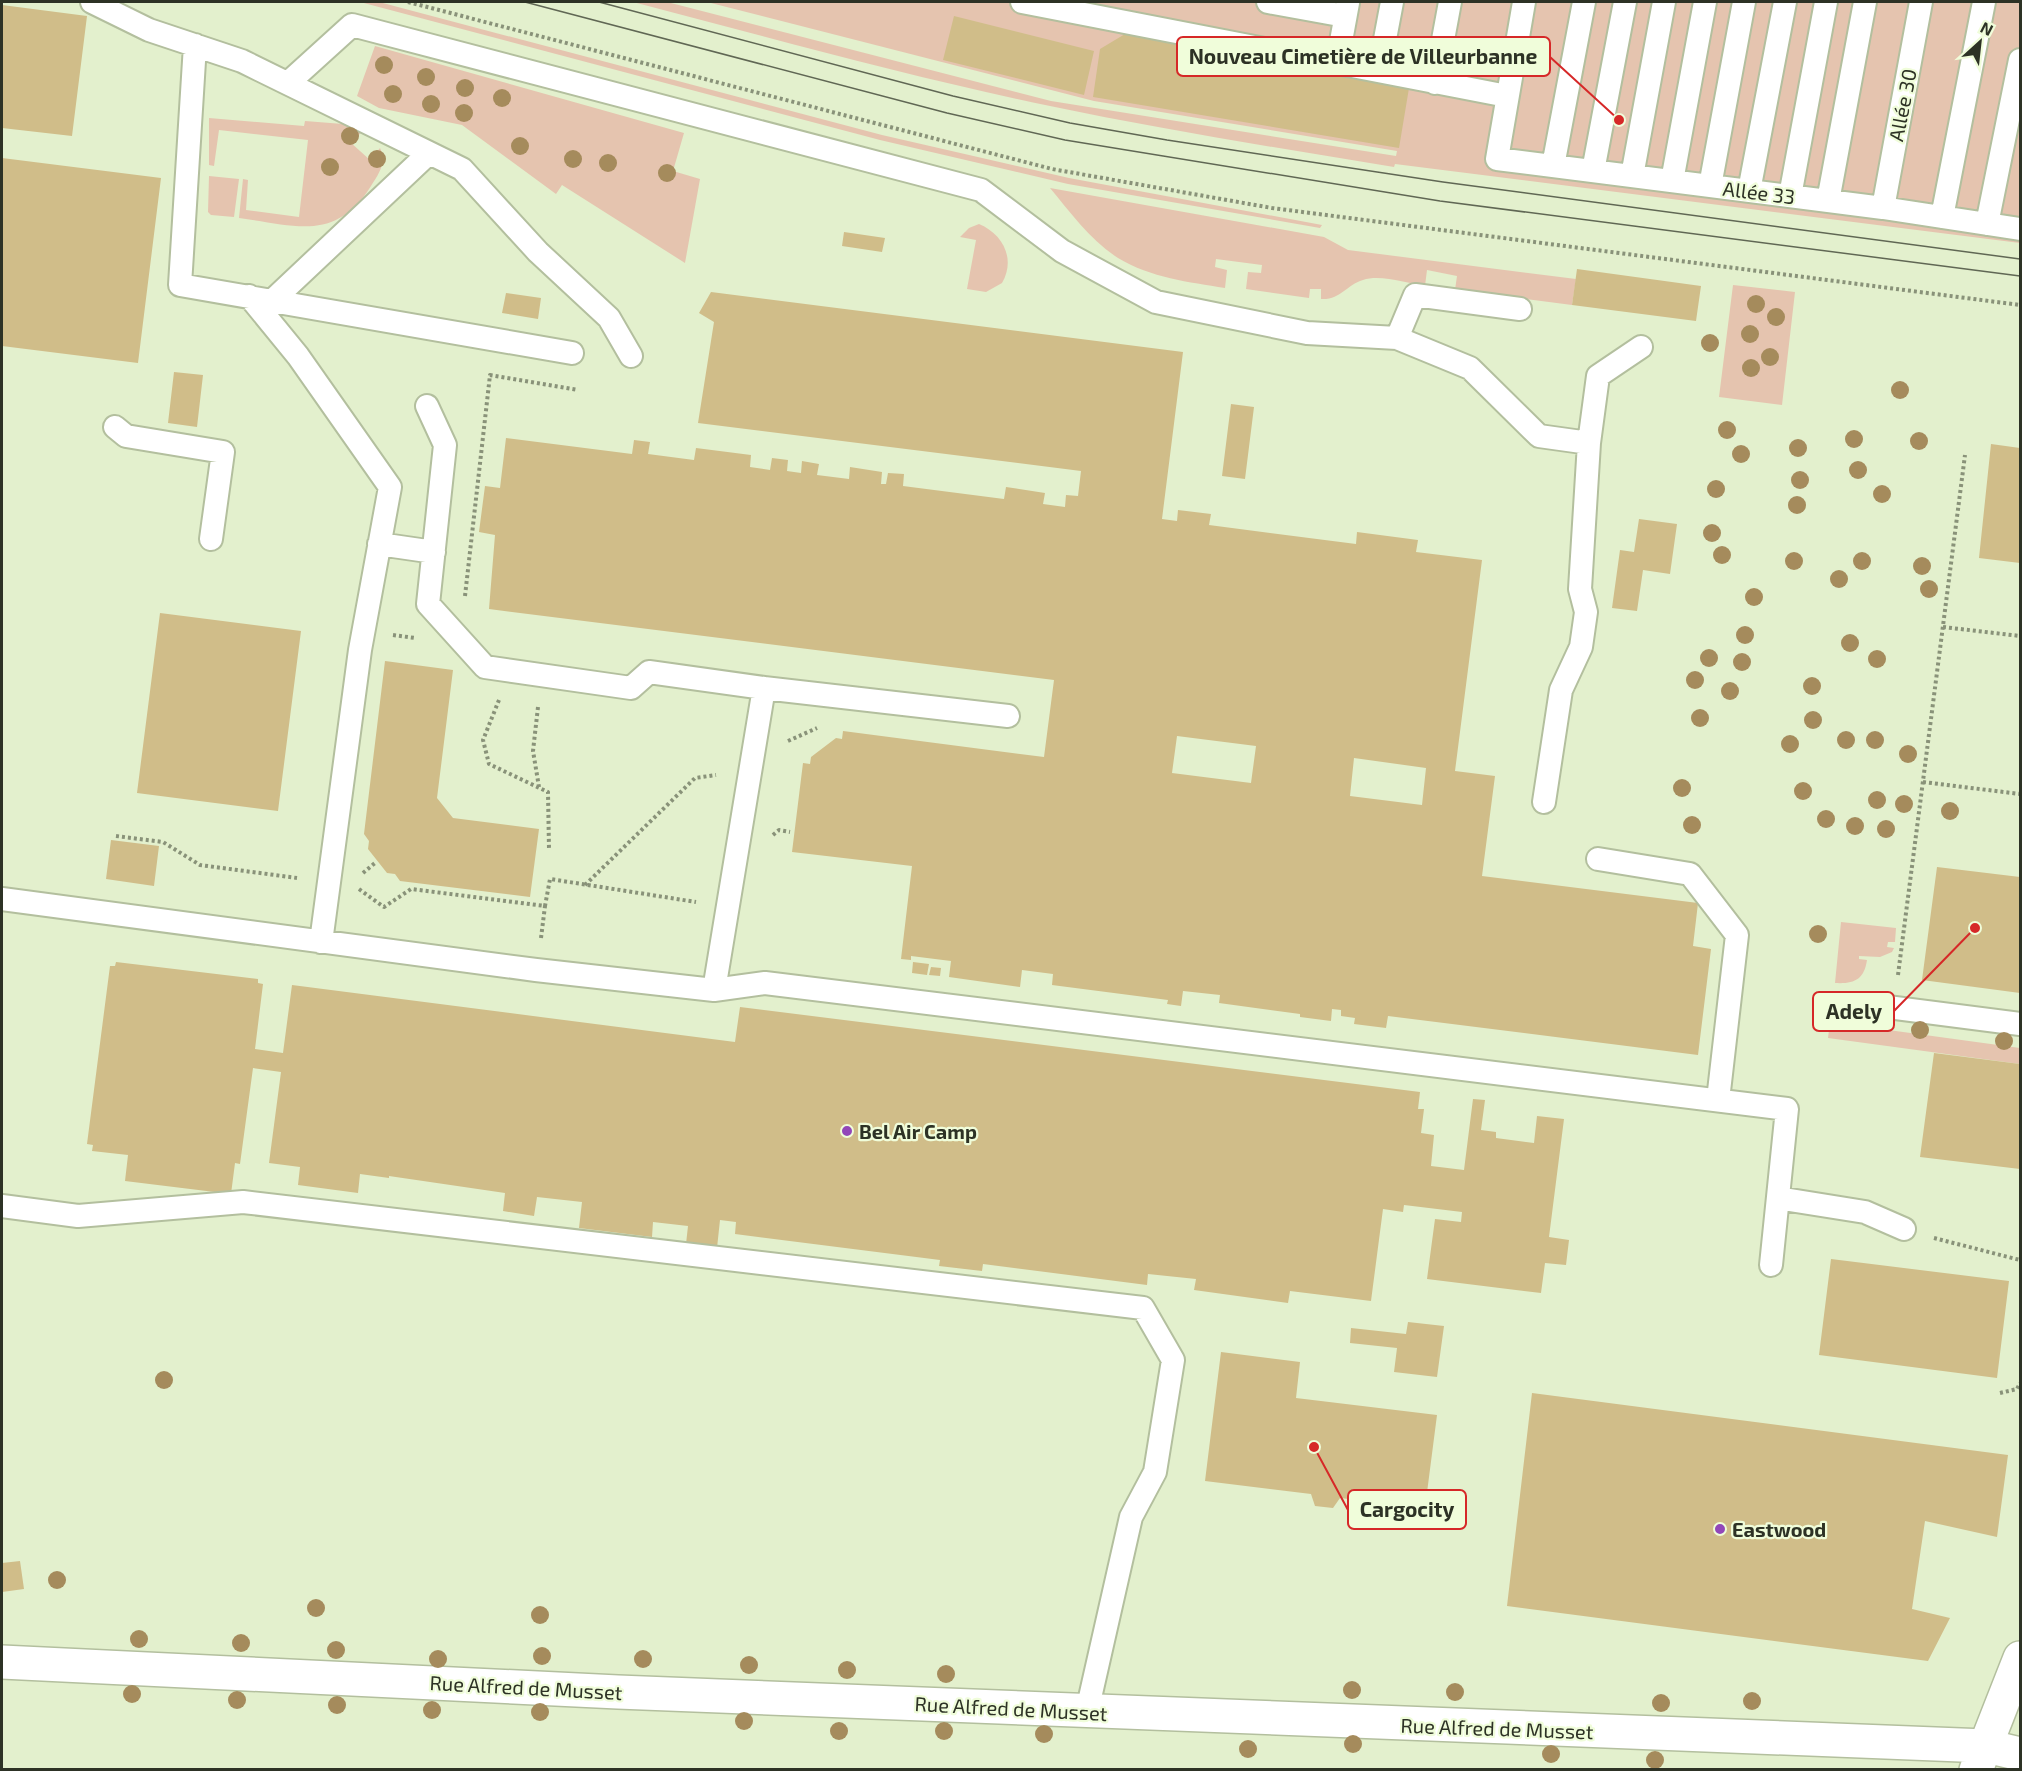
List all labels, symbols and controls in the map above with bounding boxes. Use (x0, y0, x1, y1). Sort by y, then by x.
north arrow (1950, 12, 2010, 72)
text: N (1978, 17, 1997, 39)
callout: Nouveau Cimetière de Villeurbanne (1177, 37, 1550, 76)
text: Nouveau Cimetière de Villeurbanne (1189, 43, 1537, 68)
street label: Allée 30 (1883, 67, 1921, 143)
street label: Allée 33 (1722, 176, 1796, 208)
callout: Adely (1813, 992, 1894, 1031)
text: Adely (1826, 998, 1882, 1024)
place label: Bel Air Camp (859, 1119, 977, 1143)
marker: Bel Air Camp (840, 1124, 854, 1138)
callout: Cargocity (1348, 1490, 1466, 1529)
text: Cargocity (1360, 1496, 1454, 1522)
place label: Eastwood (1732, 1517, 1826, 1541)
marker: Eastwood (1713, 1522, 1727, 1536)
street label: Rue Alfred de Musset (429, 1670, 623, 1704)
street label: Rue Alfred de Musset (914, 1691, 1108, 1725)
street label: Rue Alfred de Musset (1400, 1713, 1594, 1743)

